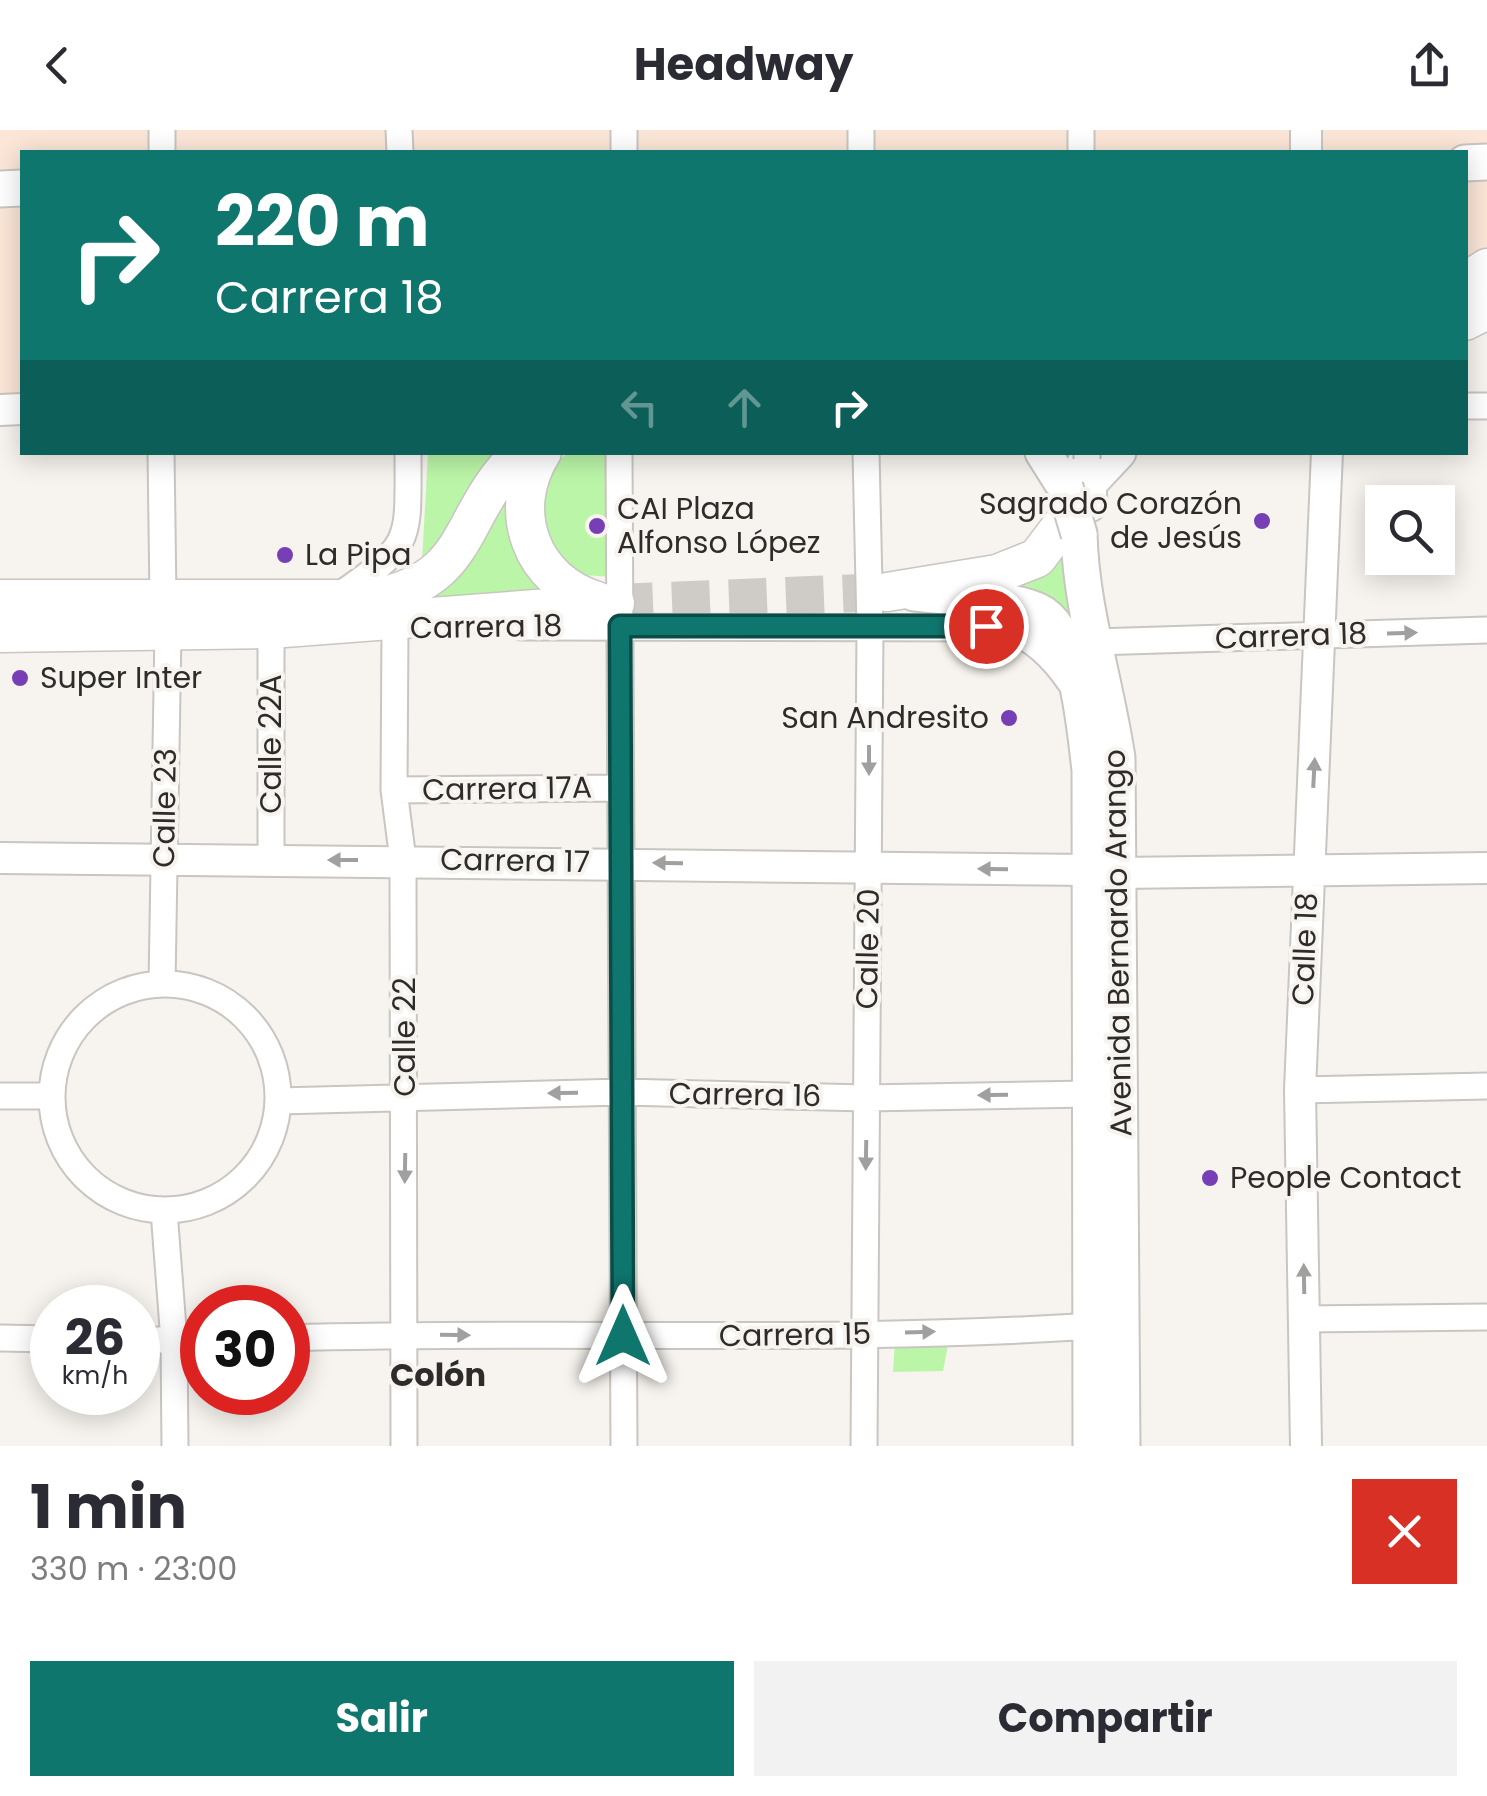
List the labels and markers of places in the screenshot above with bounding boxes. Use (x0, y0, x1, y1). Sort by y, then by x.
place label: Sagrado Corazón de Jesús (979, 482, 1242, 559)
place label: CAI Plaza Alfonso López (617, 487, 820, 564)
marker: Sagrado Corazón de Jesús (1251, 510, 1273, 532)
marker: CAI Plaza Alfonso López (586, 515, 608, 537)
place label: La Pipa (305, 533, 412, 576)
marker: La Pipa (274, 544, 296, 566)
pin (944, 584, 1029, 669)
place label: Super Inter (40, 656, 202, 699)
marker: Super Inter (9, 667, 31, 689)
place label: San Andresito (781, 696, 989, 739)
marker: San Andresito (998, 707, 1020, 729)
place label: People Contact (1230, 1156, 1461, 1199)
marker: People Contact (1199, 1167, 1221, 1189)

